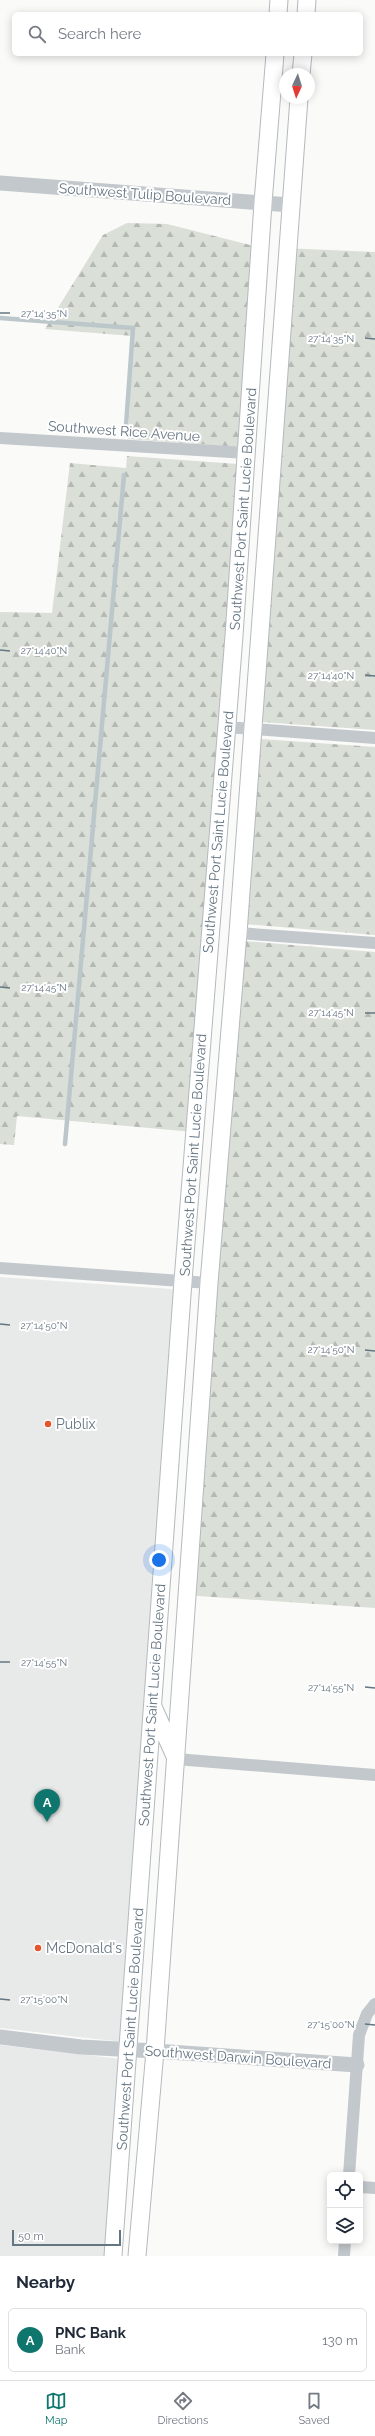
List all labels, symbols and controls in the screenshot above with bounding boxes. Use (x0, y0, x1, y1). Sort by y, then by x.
search box (12, 12, 363, 56)
icon: search (26, 23, 48, 45)
text: Search here (58, 25, 141, 43)
north arrow (279, 68, 315, 104)
street label: Southwest Tulip Boulevard (58, 180, 232, 208)
text: 27°14'35"N (21, 308, 67, 319)
text: 27°14'35"N (308, 333, 354, 344)
street label: Southwest Port Saint Lucie Boulevard (227, 387, 259, 631)
street label: Southwest Rice Avenue (47, 418, 201, 444)
text: 27°14'40"N (21, 645, 67, 656)
text: 27°14'40"N (308, 670, 354, 681)
street label: Southwest Port Saint Lucie Boulevard (199, 710, 237, 954)
text: 27°14'45"N (21, 982, 67, 993)
text: 27°14'45"N (308, 1007, 354, 1018)
street label: Southwest Port Saint Lucie Boulevard (177, 1033, 209, 1277)
text: 27°14'50"N (21, 1320, 67, 1331)
text: 27°14'50"N (308, 1344, 354, 1355)
place label: Publix (56, 1416, 96, 1432)
marker: Publix (43, 1419, 53, 1429)
your location (149, 1550, 169, 1570)
street label: Southwest Port Saint Lucie Boulevard (136, 1583, 168, 1827)
text: 27°14'55"N (21, 1657, 67, 1668)
text: 27°14'55"N (308, 1682, 354, 1693)
pin: A (34, 1789, 60, 1822)
street label: Southwest Port Saint Lucie Boulevard (114, 1907, 146, 2151)
place label: McDonald's (46, 1940, 122, 1956)
marker: McDonald's (33, 1943, 43, 1953)
text: 27°15'00"N (20, 1994, 68, 2005)
text: 27°15'00"N (307, 2019, 355, 2030)
street label: Southwest Darwin Boulevard (144, 2042, 332, 2072)
map controls (327, 2172, 363, 2244)
button: locate (327, 2172, 363, 2208)
button: layers (327, 2208, 363, 2244)
scale bar (12, 2228, 121, 2247)
text: 50 m (18, 2230, 44, 2243)
text: Nearby (16, 2272, 75, 2292)
text: PNC Bank (55, 2324, 126, 2342)
text: A (26, 2333, 34, 2348)
text: 130 m (322, 2333, 358, 2348)
text: Bank (55, 2342, 85, 2357)
tab: Map (45, 2390, 67, 2427)
tab: Directions (158, 2390, 208, 2427)
tab: Saved (298, 2390, 330, 2427)

